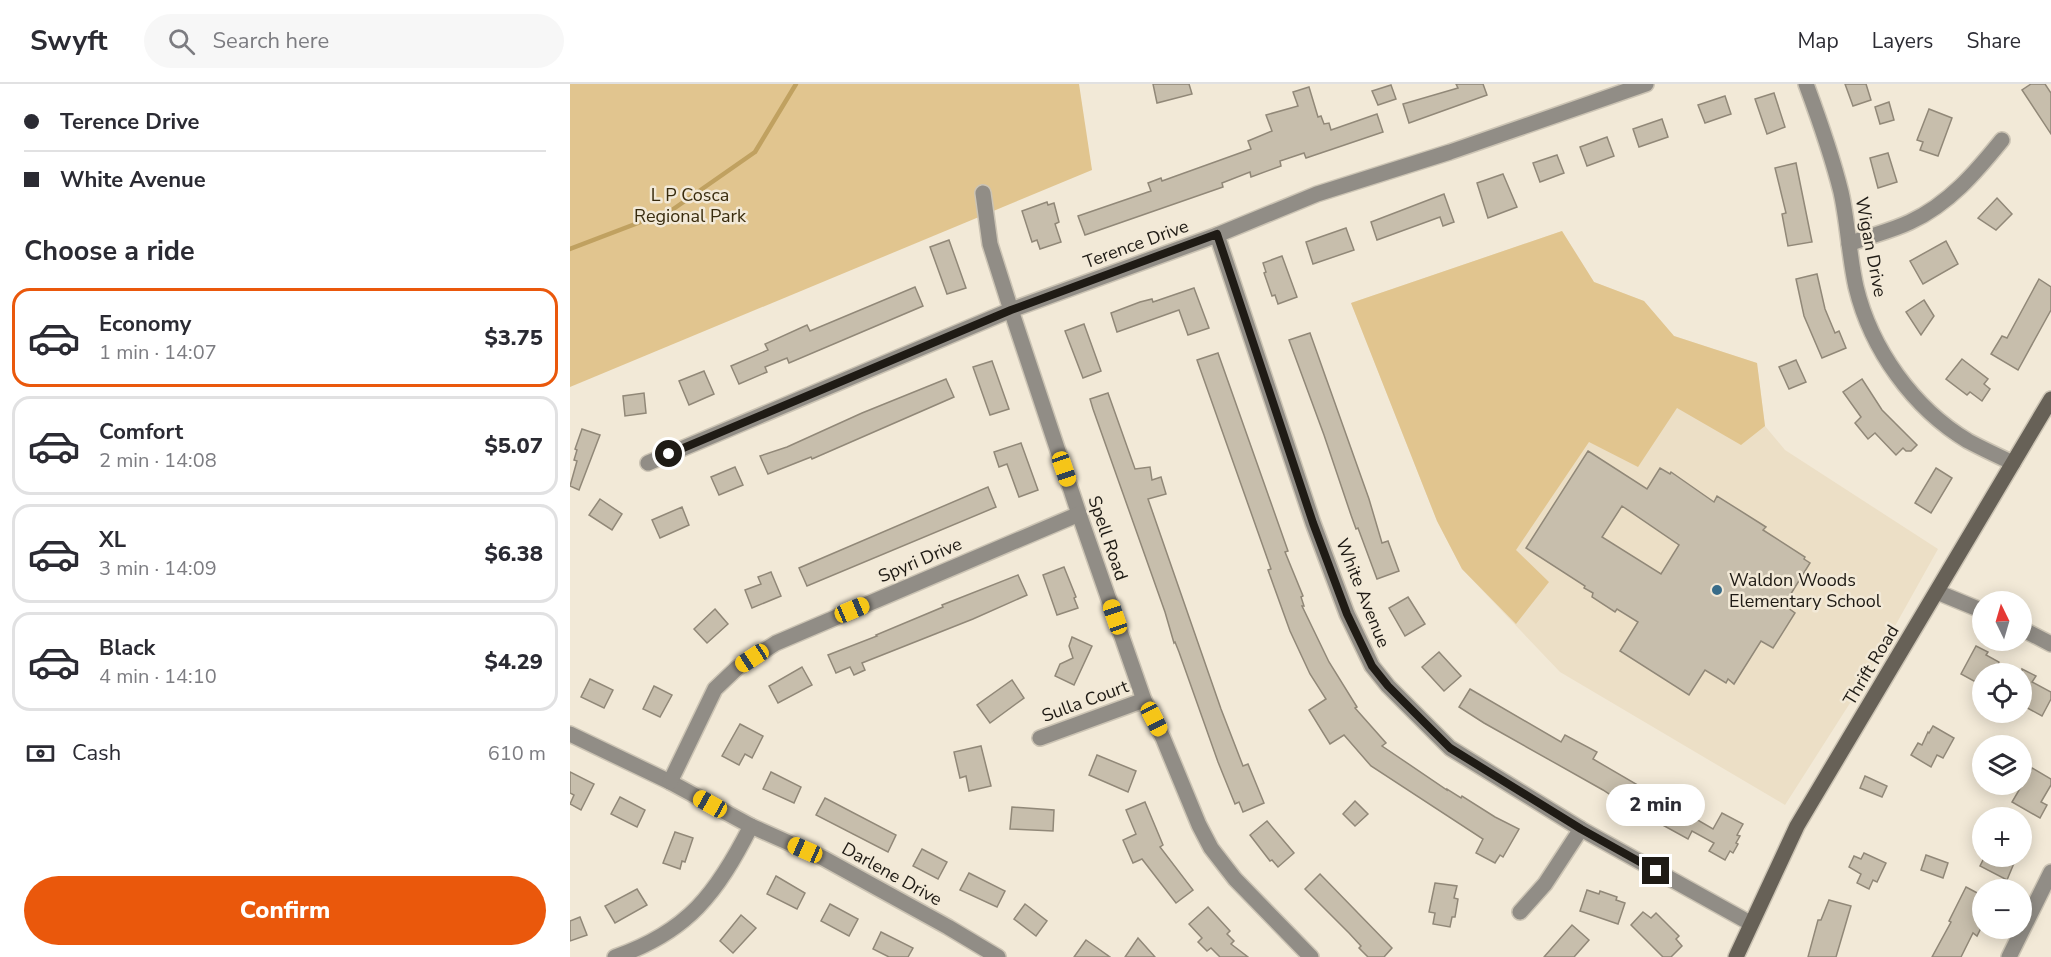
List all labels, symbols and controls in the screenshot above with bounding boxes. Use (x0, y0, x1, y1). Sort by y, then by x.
search box (144, 14, 564, 68)
text: Swyft (30, 22, 108, 60)
icon: search (165, 25, 198, 58)
text: Search here (213, 26, 329, 56)
text: Map (1797, 27, 1839, 55)
text: Layers (1872, 27, 1933, 55)
text: Share (1966, 27, 2021, 55)
text: Terence Drive (60, 107, 199, 137)
text: White Avenue (60, 165, 206, 195)
park label: L P Cosca Regional Park (634, 183, 747, 228)
street label: Wigan Drive (1850, 195, 1892, 299)
street label: Terence Drive (1080, 214, 1192, 274)
text: Choose a ride (24, 233, 195, 270)
text: Economy (99, 309, 191, 339)
icon: car (27, 311, 81, 365)
text: $3.75 (484, 323, 543, 353)
text: 1 min · 14:07 (99, 339, 217, 366)
text: Comfort (99, 417, 183, 447)
icon: car (27, 419, 81, 473)
text: $5.07 (484, 431, 543, 461)
route start (655, 440, 682, 467)
text: 2 min · 14:08 (99, 447, 217, 474)
car (1050, 449, 1078, 489)
street label: Spell Road (1082, 492, 1134, 584)
text: XL (99, 525, 126, 555)
icon: car (27, 527, 81, 581)
street label: Spyri Drive (875, 532, 965, 588)
street label: White Avenue (1330, 535, 1396, 651)
text: $6.38 (484, 539, 543, 569)
text: 3 min · 14:09 (99, 555, 217, 582)
place label: Waldon Woods Elementary School (1729, 568, 1882, 613)
marker: Waldon Woods Elementary School (1710, 583, 1724, 597)
north arrow (1972, 591, 2032, 651)
map controls (1972, 591, 2032, 939)
car (832, 595, 872, 625)
car (1101, 597, 1129, 637)
street label: Thrift Road (1838, 620, 1904, 710)
text: Black (99, 633, 155, 663)
icon: car (27, 635, 81, 689)
car (732, 641, 772, 675)
text: $4.29 (484, 647, 543, 677)
text: 4 min · 14:10 (99, 663, 217, 690)
button: locate (1972, 663, 2032, 723)
street label: Sulla Court (1038, 674, 1132, 728)
car (1138, 699, 1170, 739)
button: layers (1972, 735, 2032, 795)
icon: cash (24, 737, 57, 770)
text: Cash (72, 738, 121, 768)
text: 610 m (488, 740, 546, 767)
callout: 2 min (1606, 784, 1706, 826)
car (690, 787, 730, 821)
text: 2 min (1629, 791, 1682, 818)
button: + (1972, 807, 2032, 867)
car (785, 834, 825, 866)
street label: Darlene Drive (838, 837, 946, 911)
route end (1642, 857, 1669, 884)
button: Confirm (24, 876, 546, 945)
button: − (1972, 879, 2032, 939)

